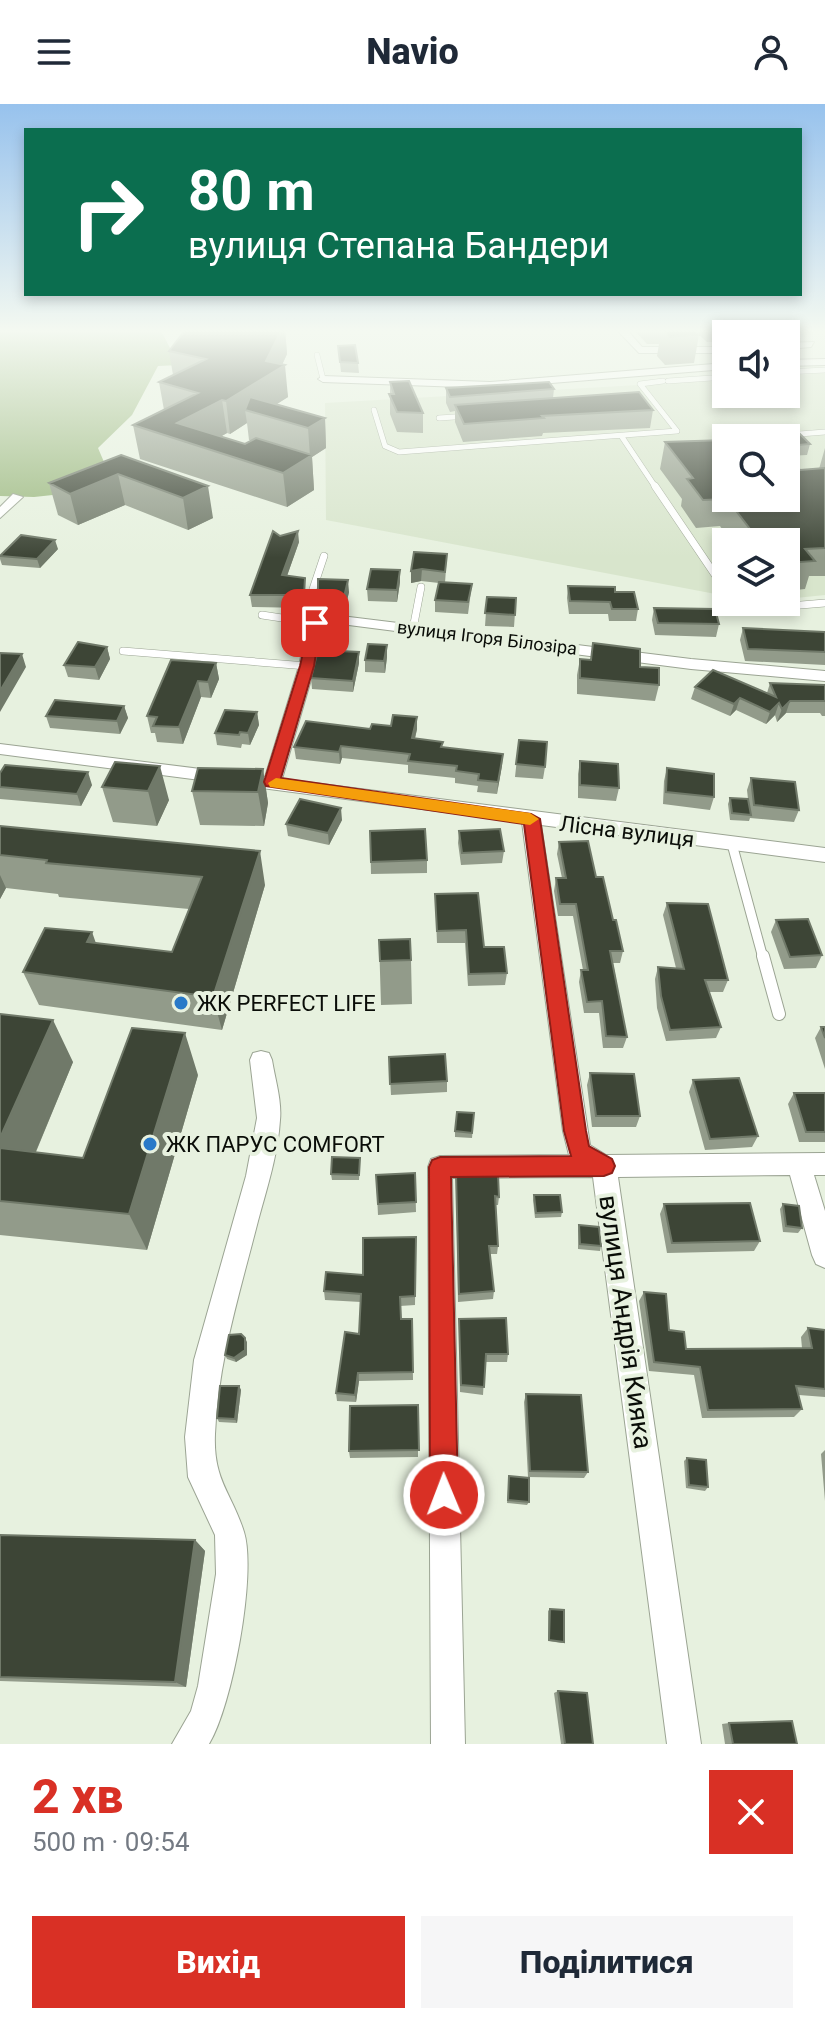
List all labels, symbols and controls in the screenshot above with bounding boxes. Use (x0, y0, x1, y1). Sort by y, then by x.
icon: menu (32, 30, 76, 74)
icon: person (749, 30, 793, 74)
text: Navio (366, 31, 459, 73)
text: 80 m (188, 158, 315, 224)
icon: right (56, 160, 160, 264)
text: вулиця Степана Бандери (188, 225, 609, 267)
map controls (712, 320, 800, 616)
button: sound (712, 320, 800, 408)
button: search (712, 424, 800, 512)
button: layers (712, 528, 800, 616)
pin (281, 589, 349, 657)
icon: arrive (293, 601, 337, 645)
street label: вулиця Ігоря Білозіра (396, 616, 578, 659)
street label: Лісна вулиця (558, 811, 696, 852)
place label: ЖК PERFECT LIFE (197, 991, 376, 1016)
marker: ЖК PERFECT LIFE (172, 994, 190, 1012)
place label: ЖК ПАРУС COMFORT (166, 1132, 385, 1157)
marker: ЖК ПАРУС COMFORT (141, 1135, 159, 1153)
street label: вулиця Андрія Кияка (593, 1193, 659, 1451)
position arrow (402, 1453, 486, 1537)
text: 2 хв (32, 1768, 123, 1825)
button: close (709, 1770, 793, 1854)
text: 500 m · 09:54 (32, 1827, 190, 1857)
button: Вихід (32, 1916, 405, 2008)
button: Поділитися (421, 1916, 793, 2008)

